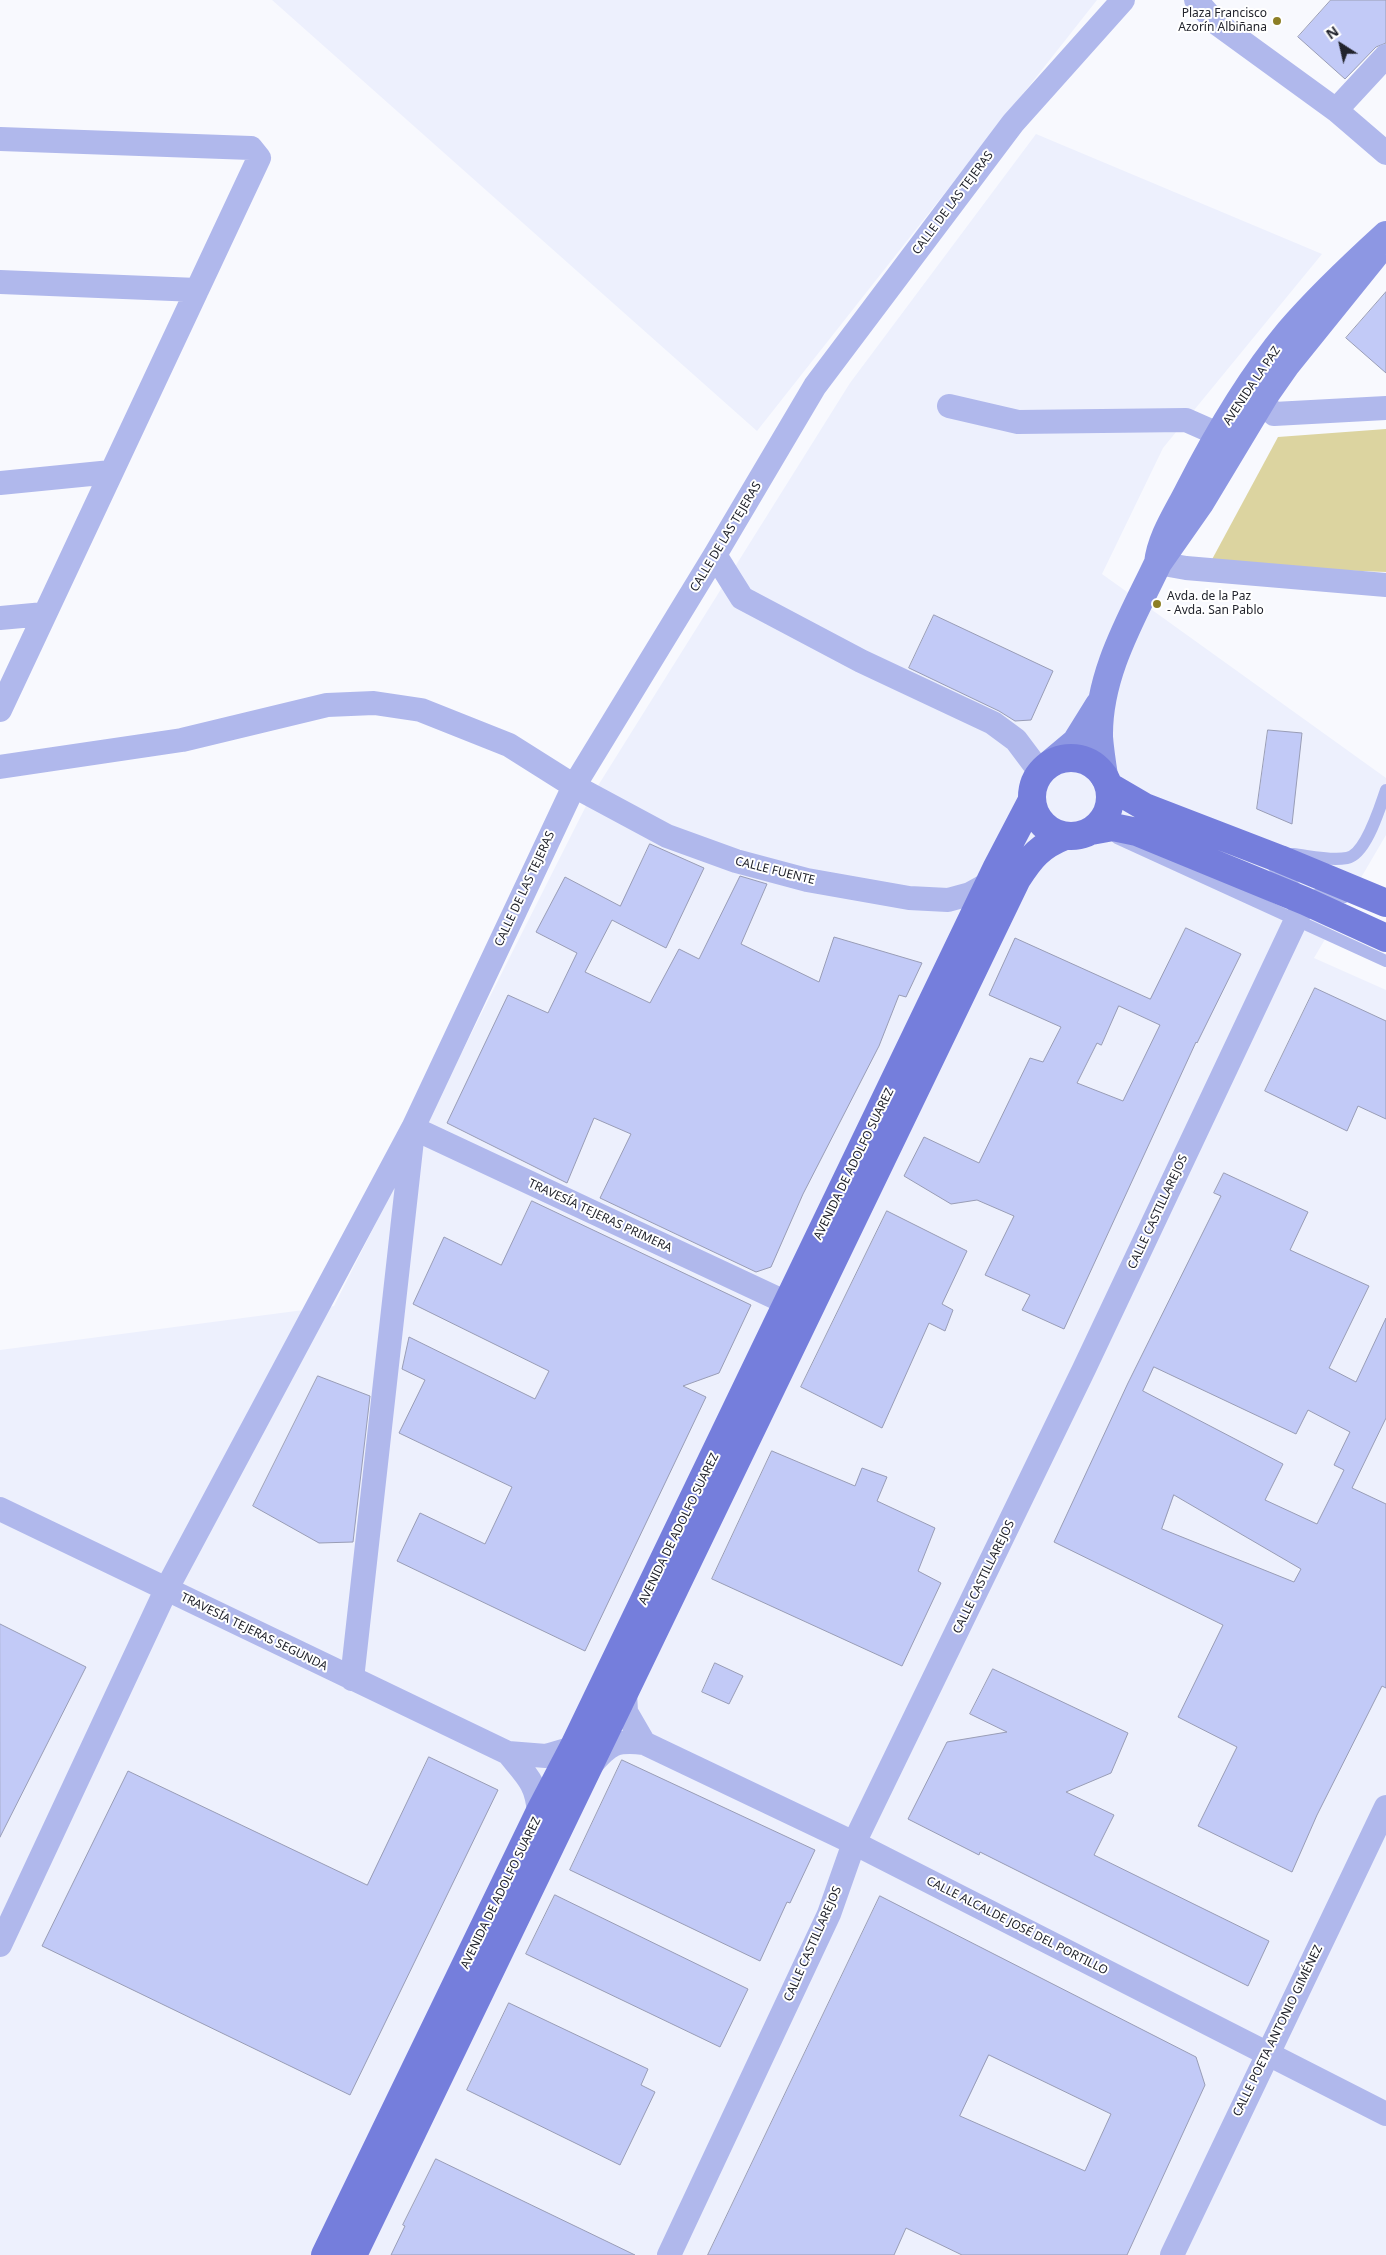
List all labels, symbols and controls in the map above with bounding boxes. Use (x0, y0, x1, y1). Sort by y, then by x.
place label: Plaza Francisco Azorín Albiñana (1178, 7, 1267, 35)
marker: Plaza Francisco Azorín Albiñana (1271, 15, 1283, 27)
north arrow (1316, 20, 1366, 70)
text: N (1322, 21, 1342, 43)
street label: CALLE DE LAS TEJERAS (909, 149, 997, 257)
street label: AVENIDA LA PAZ (1220, 344, 1284, 428)
street label: CALLE DE LAS TEJERAS (687, 479, 765, 595)
place label: Avda. de la Paz - Avda. San Pablo (1167, 590, 1264, 618)
marker: Avda. de la Paz - Avda. San Pablo (1151, 598, 1163, 610)
street label: CALLE DE LAS TEJERAS (492, 829, 558, 949)
street label: CALLE FUENTE (734, 854, 816, 888)
street label: AVENIDA DE ADOLFO SUAREZ (811, 1086, 897, 1242)
street label: CALLE CASTILLAREJOS (1125, 1153, 1191, 1271)
street label: TRAVESÍA TEJERAS PRIMERA (526, 1176, 674, 1256)
street label: AVENIDA DE ADOLFO SUAREZ (636, 1451, 722, 1607)
street label: CALLE CASTILLAREJOS (950, 1518, 1018, 1636)
street label: TRAVESÍA TEJERAS SEGUNDA (178, 1590, 330, 1674)
street label: AVENIDA DE ADOLFO SUAREZ (458, 1815, 544, 1971)
street label: CALLE ALCALDE JOSÉ DEL PORTILLO (924, 1874, 1110, 1978)
street label: CALLE CASTILLAREJOS (781, 1884, 845, 2004)
street label: CALLE POETA ANTONIO GIMÉNEZ (1230, 1943, 1326, 2119)

